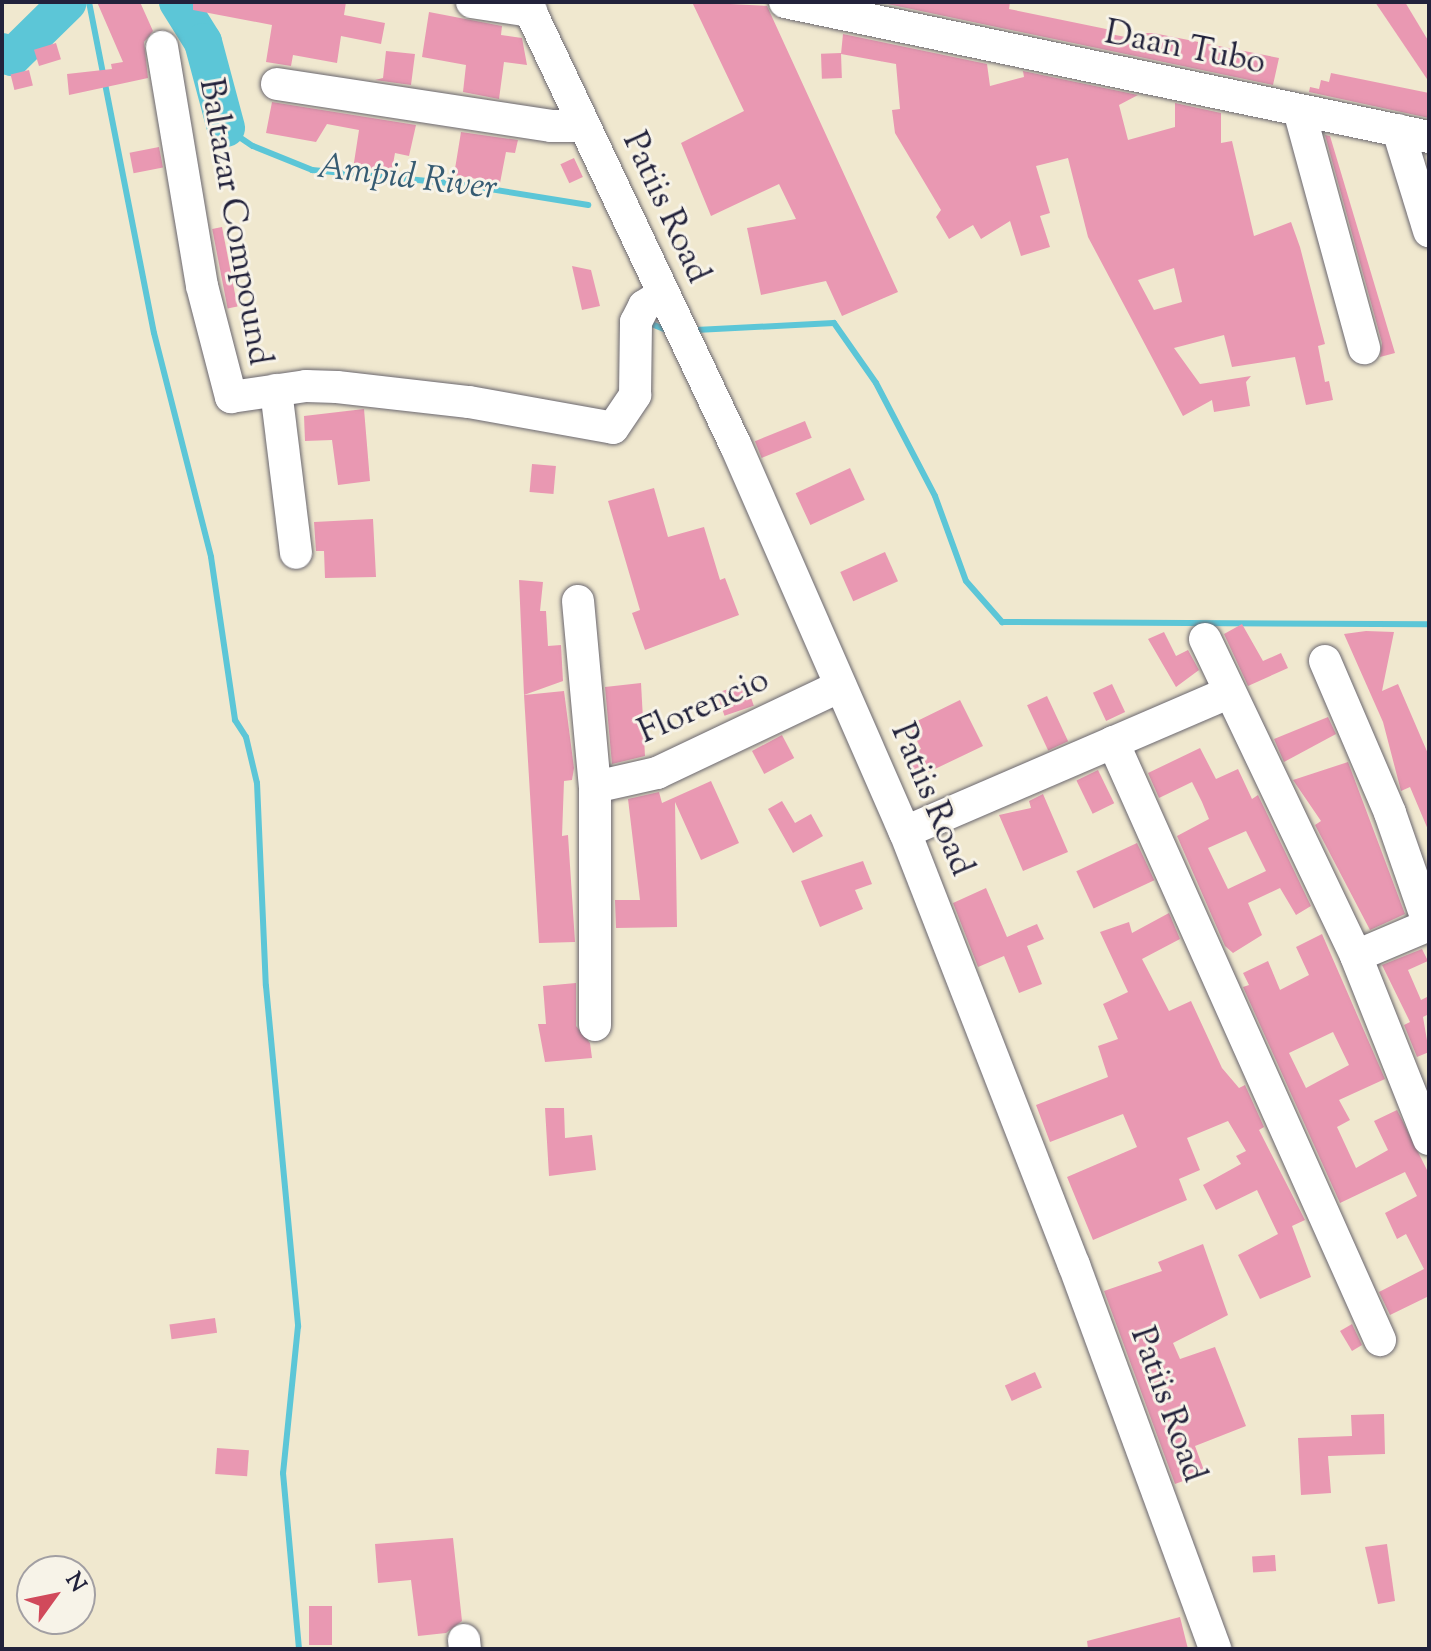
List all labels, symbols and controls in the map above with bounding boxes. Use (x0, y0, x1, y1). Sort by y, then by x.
street label: Daan Tubo (1101, 13, 1269, 85)
street label: Baltazar Compound (189, 75, 279, 369)
street label: Patiis Road (612, 126, 718, 290)
water label: Ampid River (314, 147, 500, 211)
street label: Florencio (632, 660, 776, 754)
street label: Patiis Road (881, 717, 981, 883)
street label: Patiis Road (1120, 1322, 1214, 1488)
north arrow (16, 1555, 96, 1635)
text: N (56, 1567, 93, 1599)

